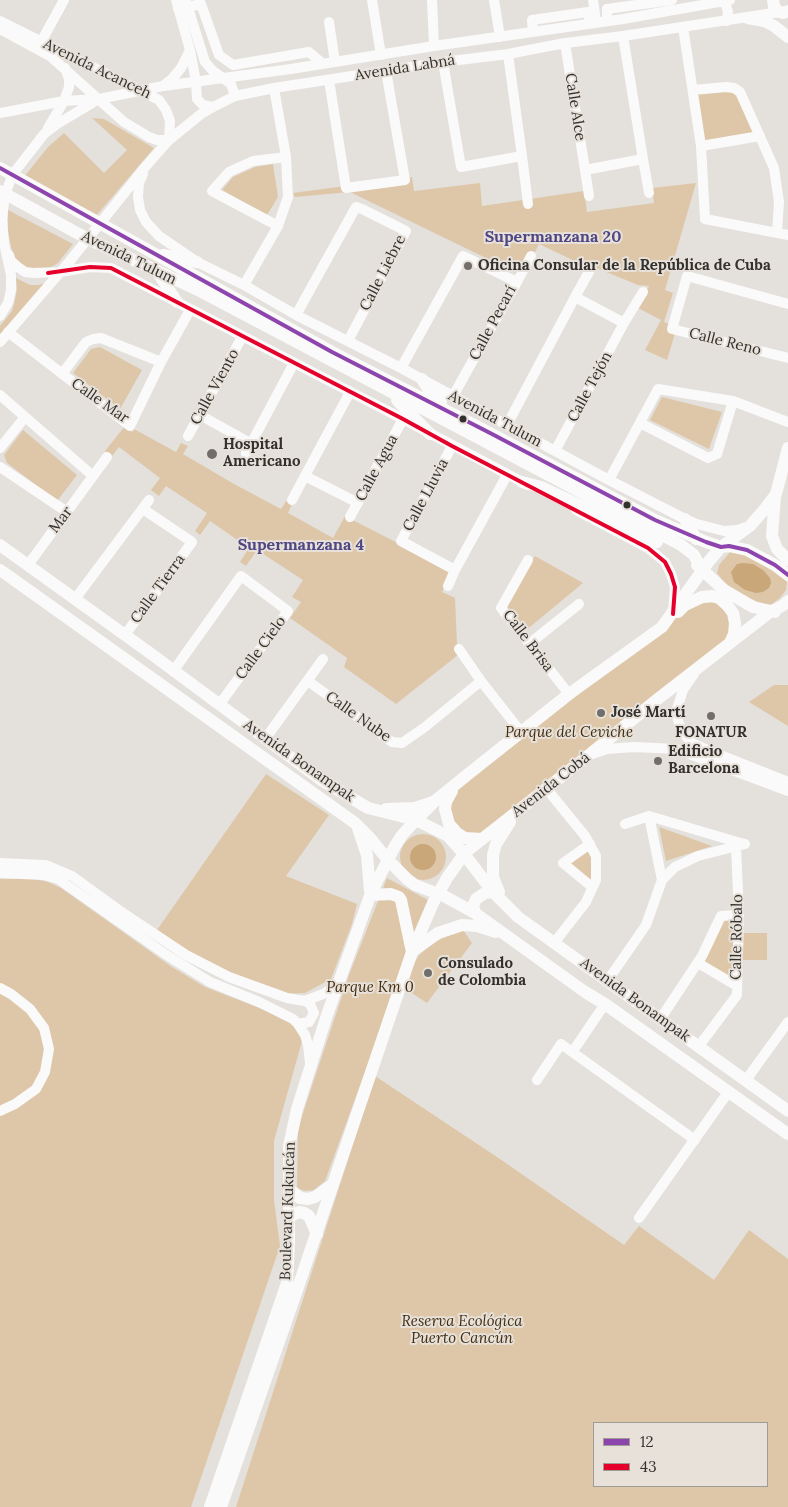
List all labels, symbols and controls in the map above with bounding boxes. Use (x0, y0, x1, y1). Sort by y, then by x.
street label: Avenida Acanceh (40, 35, 154, 103)
street label: Avenida Labná (354, 51, 456, 85)
street label: Calle Alce (561, 72, 589, 142)
street label: Avenida Tulum (79, 227, 179, 289)
district label: Supermanzana 20 (485, 227, 621, 247)
street label: Calle Liebre (356, 232, 410, 314)
place label: Oficina Consular de la República de Cuba (478, 257, 771, 275)
marker: Oficina Consular de la República de Cuba (462, 260, 474, 272)
street label: Calle Pecarí (466, 283, 520, 363)
street label: Calle Reno (687, 324, 763, 360)
street label: Calle Viento (187, 346, 243, 428)
street label: Calle Tejón (564, 349, 616, 425)
street label: Calle Mar (68, 375, 132, 427)
street label: Avenida Tulum (445, 387, 545, 451)
unlabelled marker (458, 414, 468, 424)
street label: Calle Agua (352, 432, 402, 504)
place label: Hospital Americano (223, 436, 301, 471)
marker: Hospital Americano (205, 447, 219, 461)
street label: Calle Lluvia (399, 456, 453, 534)
unlabelled marker (622, 500, 632, 510)
street label: Mar (45, 503, 77, 537)
district label: Supermanzana 4 (238, 535, 364, 555)
street label: Calle Tierra (127, 551, 189, 627)
street label: Calle Brisa (499, 606, 557, 676)
street label: Calle Cielo (232, 613, 290, 683)
street label: Calle Nube (322, 688, 394, 746)
place label: José Martí (611, 704, 686, 722)
marker: José Martí (595, 707, 607, 719)
marker: FONATUR (705, 710, 717, 722)
street label: Avenida Bonampak (240, 716, 358, 806)
park label: Parque del Ceviche (505, 724, 633, 742)
place label: FONATUR (675, 724, 747, 742)
place label: Edificio Barcelona (668, 743, 739, 778)
street label: Avenida Cobá (508, 749, 594, 821)
marker: Edificio Barcelona (652, 755, 664, 767)
street label: Calle Róbalo (727, 894, 747, 980)
street label: Avenida Bonampak (576, 954, 694, 1046)
place label: Consulado de Colombia (438, 955, 526, 990)
marker: Consulado de Colombia (422, 967, 434, 979)
park label: Parque Km 0 (326, 979, 414, 997)
street label: Boulevard Kukulcán (277, 1141, 299, 1281)
park label: Reserva Ecológica Puerto Cancún (401, 1313, 523, 1348)
legend (593, 1422, 768, 1487)
text: 12 (640, 1432, 654, 1451)
text: 43 (640, 1457, 657, 1476)

